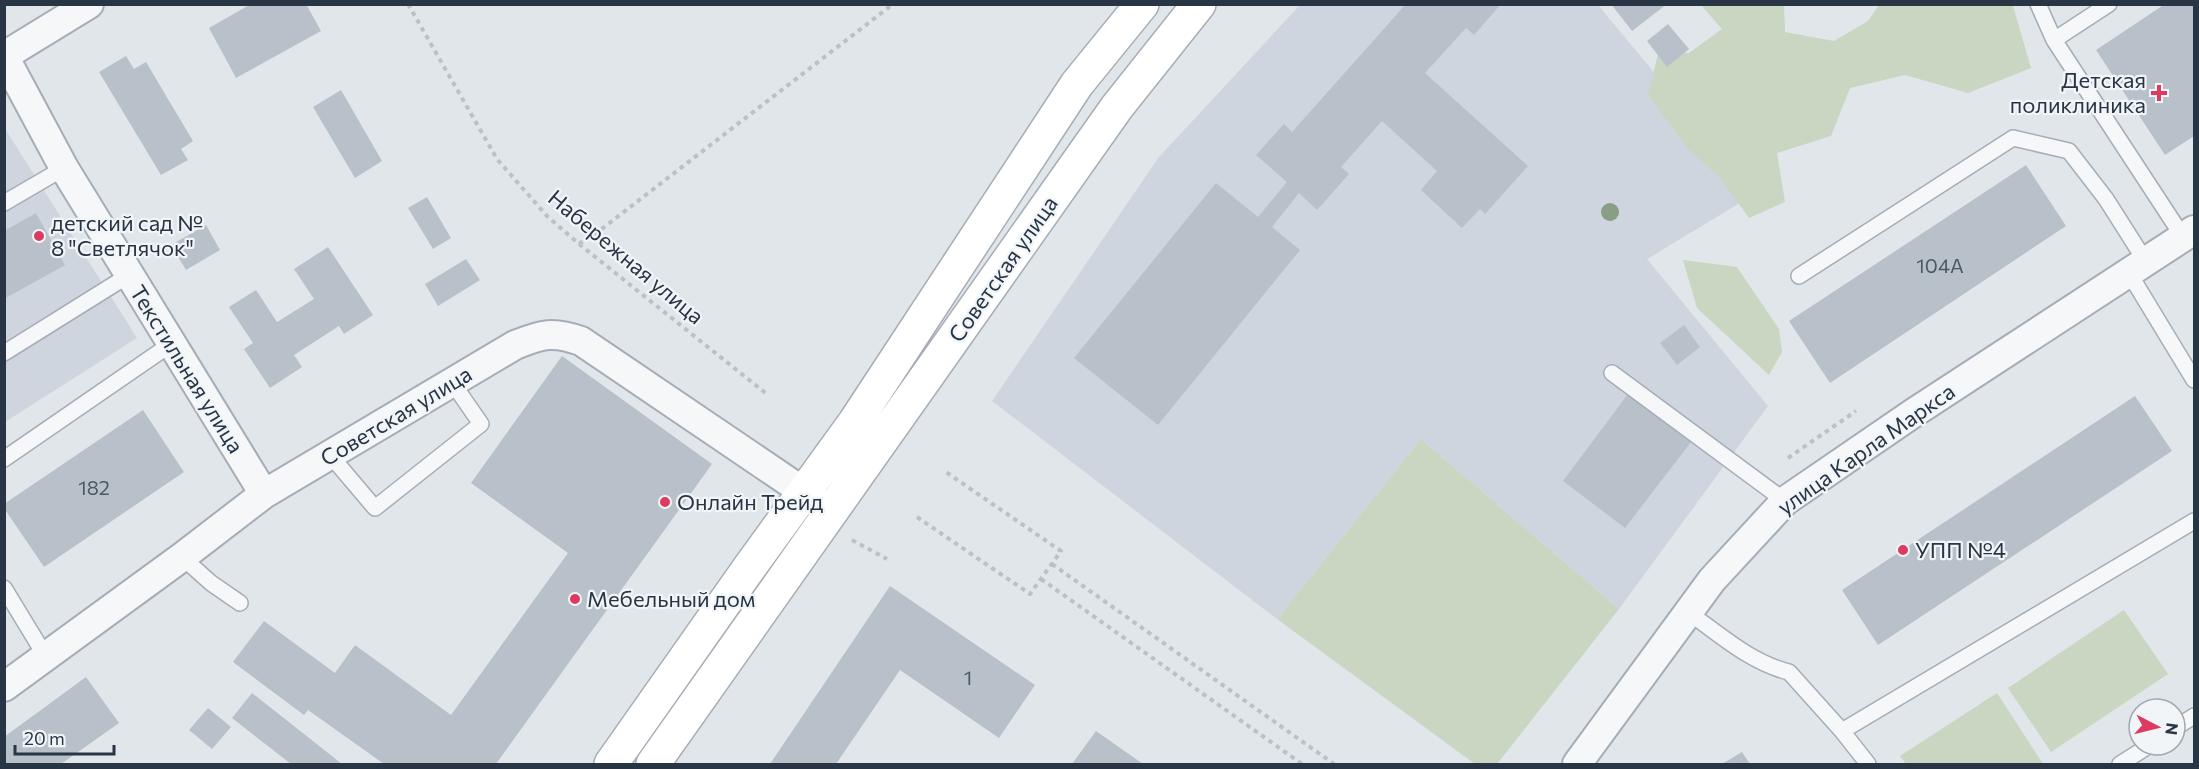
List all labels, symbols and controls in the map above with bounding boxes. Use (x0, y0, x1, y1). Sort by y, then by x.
place label: Детская поликлиника (2010, 66, 2146, 118)
marker: Детская поликлиника (2150, 84, 2168, 102)
street label: Набережная улица (543, 184, 710, 330)
street label: Советская улица (942, 191, 1063, 347)
place label: детский сад № 8 "Светлячок" (51, 209, 203, 261)
marker: детский сад № 8 "Светлячок" (32, 229, 46, 243)
house number: 104А (1916, 253, 1964, 277)
street label: Текстильная улица (125, 280, 250, 458)
street label: Советская улица (315, 360, 476, 471)
street label: улица Карла Маркса (1772, 377, 1960, 520)
house number: 182 (78, 475, 110, 499)
place label: Онлайн Трейд (677, 488, 823, 515)
marker: Онлайн Трейд (658, 495, 672, 509)
place label: УПП №4 (1915, 536, 2006, 563)
marker: УПП №4 (1896, 543, 1910, 557)
place label: Мебельный дом (587, 585, 756, 612)
marker: Мебельный дом (568, 592, 582, 606)
house number: 1 (964, 665, 972, 689)
north arrow (2127, 697, 2187, 757)
scale bar (15, 718, 114, 756)
text: N (2162, 722, 2183, 736)
text: 20 m (24, 727, 65, 749)

